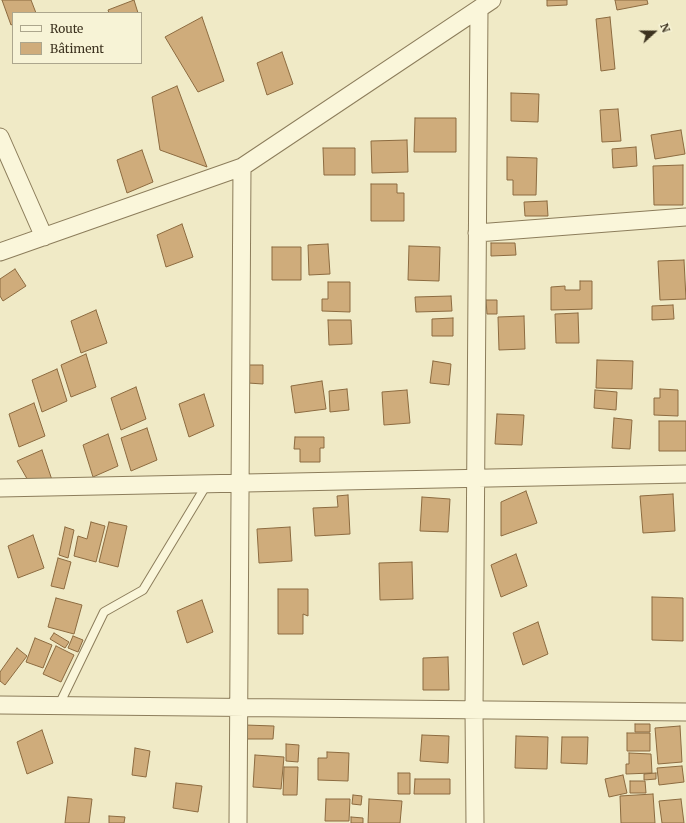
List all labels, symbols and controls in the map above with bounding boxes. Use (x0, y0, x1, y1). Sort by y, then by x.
legend (12, 12, 142, 64)
north arrow (634, 12, 674, 52)
text: Route (50, 21, 83, 36)
text: N (657, 21, 673, 34)
text: Bâtiment (50, 41, 104, 56)

